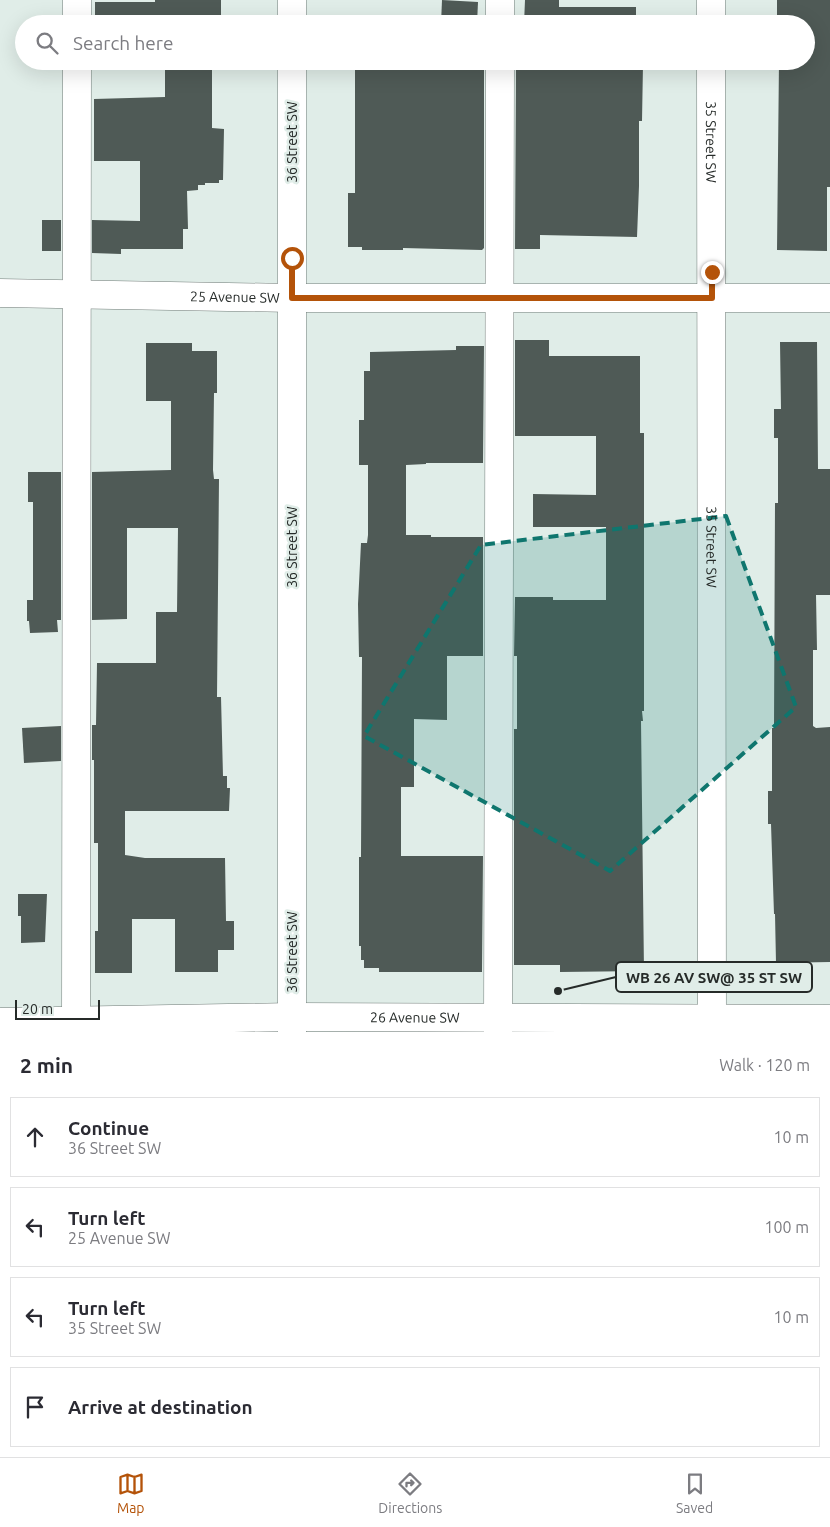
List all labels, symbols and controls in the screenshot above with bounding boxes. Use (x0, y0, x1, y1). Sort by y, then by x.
search box (15, 15, 815, 70)
icon: search (33, 29, 61, 57)
text: Search here (73, 32, 173, 54)
street label: 36 Street SW (284, 101, 300, 183)
street label: 35 Street SW (703, 101, 719, 183)
route start (281, 247, 304, 270)
route end (701, 261, 724, 284)
street label: 25 Avenue SW (190, 288, 280, 306)
street label: 36 Street SW (284, 506, 300, 588)
street label: 35 Street SW (703, 506, 720, 588)
street label: 36 Street SW (284, 911, 300, 993)
callout: WB 26 AV SW@ 35 ST SW (616, 962, 812, 992)
text: WB 26 AV SW@ 35 ST SW (626, 969, 802, 986)
scale bar (15, 997, 100, 1020)
text: 20 m (22, 1001, 53, 1017)
street label: 26 Avenue SW (370, 1009, 460, 1026)
text: 2 min (20, 1053, 73, 1077)
text: Walk · 120 m (719, 1056, 810, 1074)
text: Continue (68, 1117, 149, 1139)
icon: ahead (21, 1123, 49, 1151)
text: 10 m (773, 1128, 809, 1146)
text: 36 Street SW (68, 1139, 161, 1157)
text: Turn left (68, 1207, 146, 1229)
icon: left (21, 1213, 49, 1241)
text: 100 m (764, 1218, 809, 1236)
text: 25 Avenue SW (68, 1229, 170, 1247)
text: Turn left (68, 1297, 146, 1319)
icon: left (21, 1303, 49, 1331)
text: 10 m (773, 1308, 809, 1326)
text: 35 Street SW (68, 1319, 161, 1337)
icon: arrive (21, 1393, 49, 1421)
text: Arrive at destination (68, 1396, 253, 1418)
tab: Map (117, 1470, 145, 1516)
tab: Directions (378, 1470, 442, 1516)
tab: Saved (676, 1470, 713, 1516)

